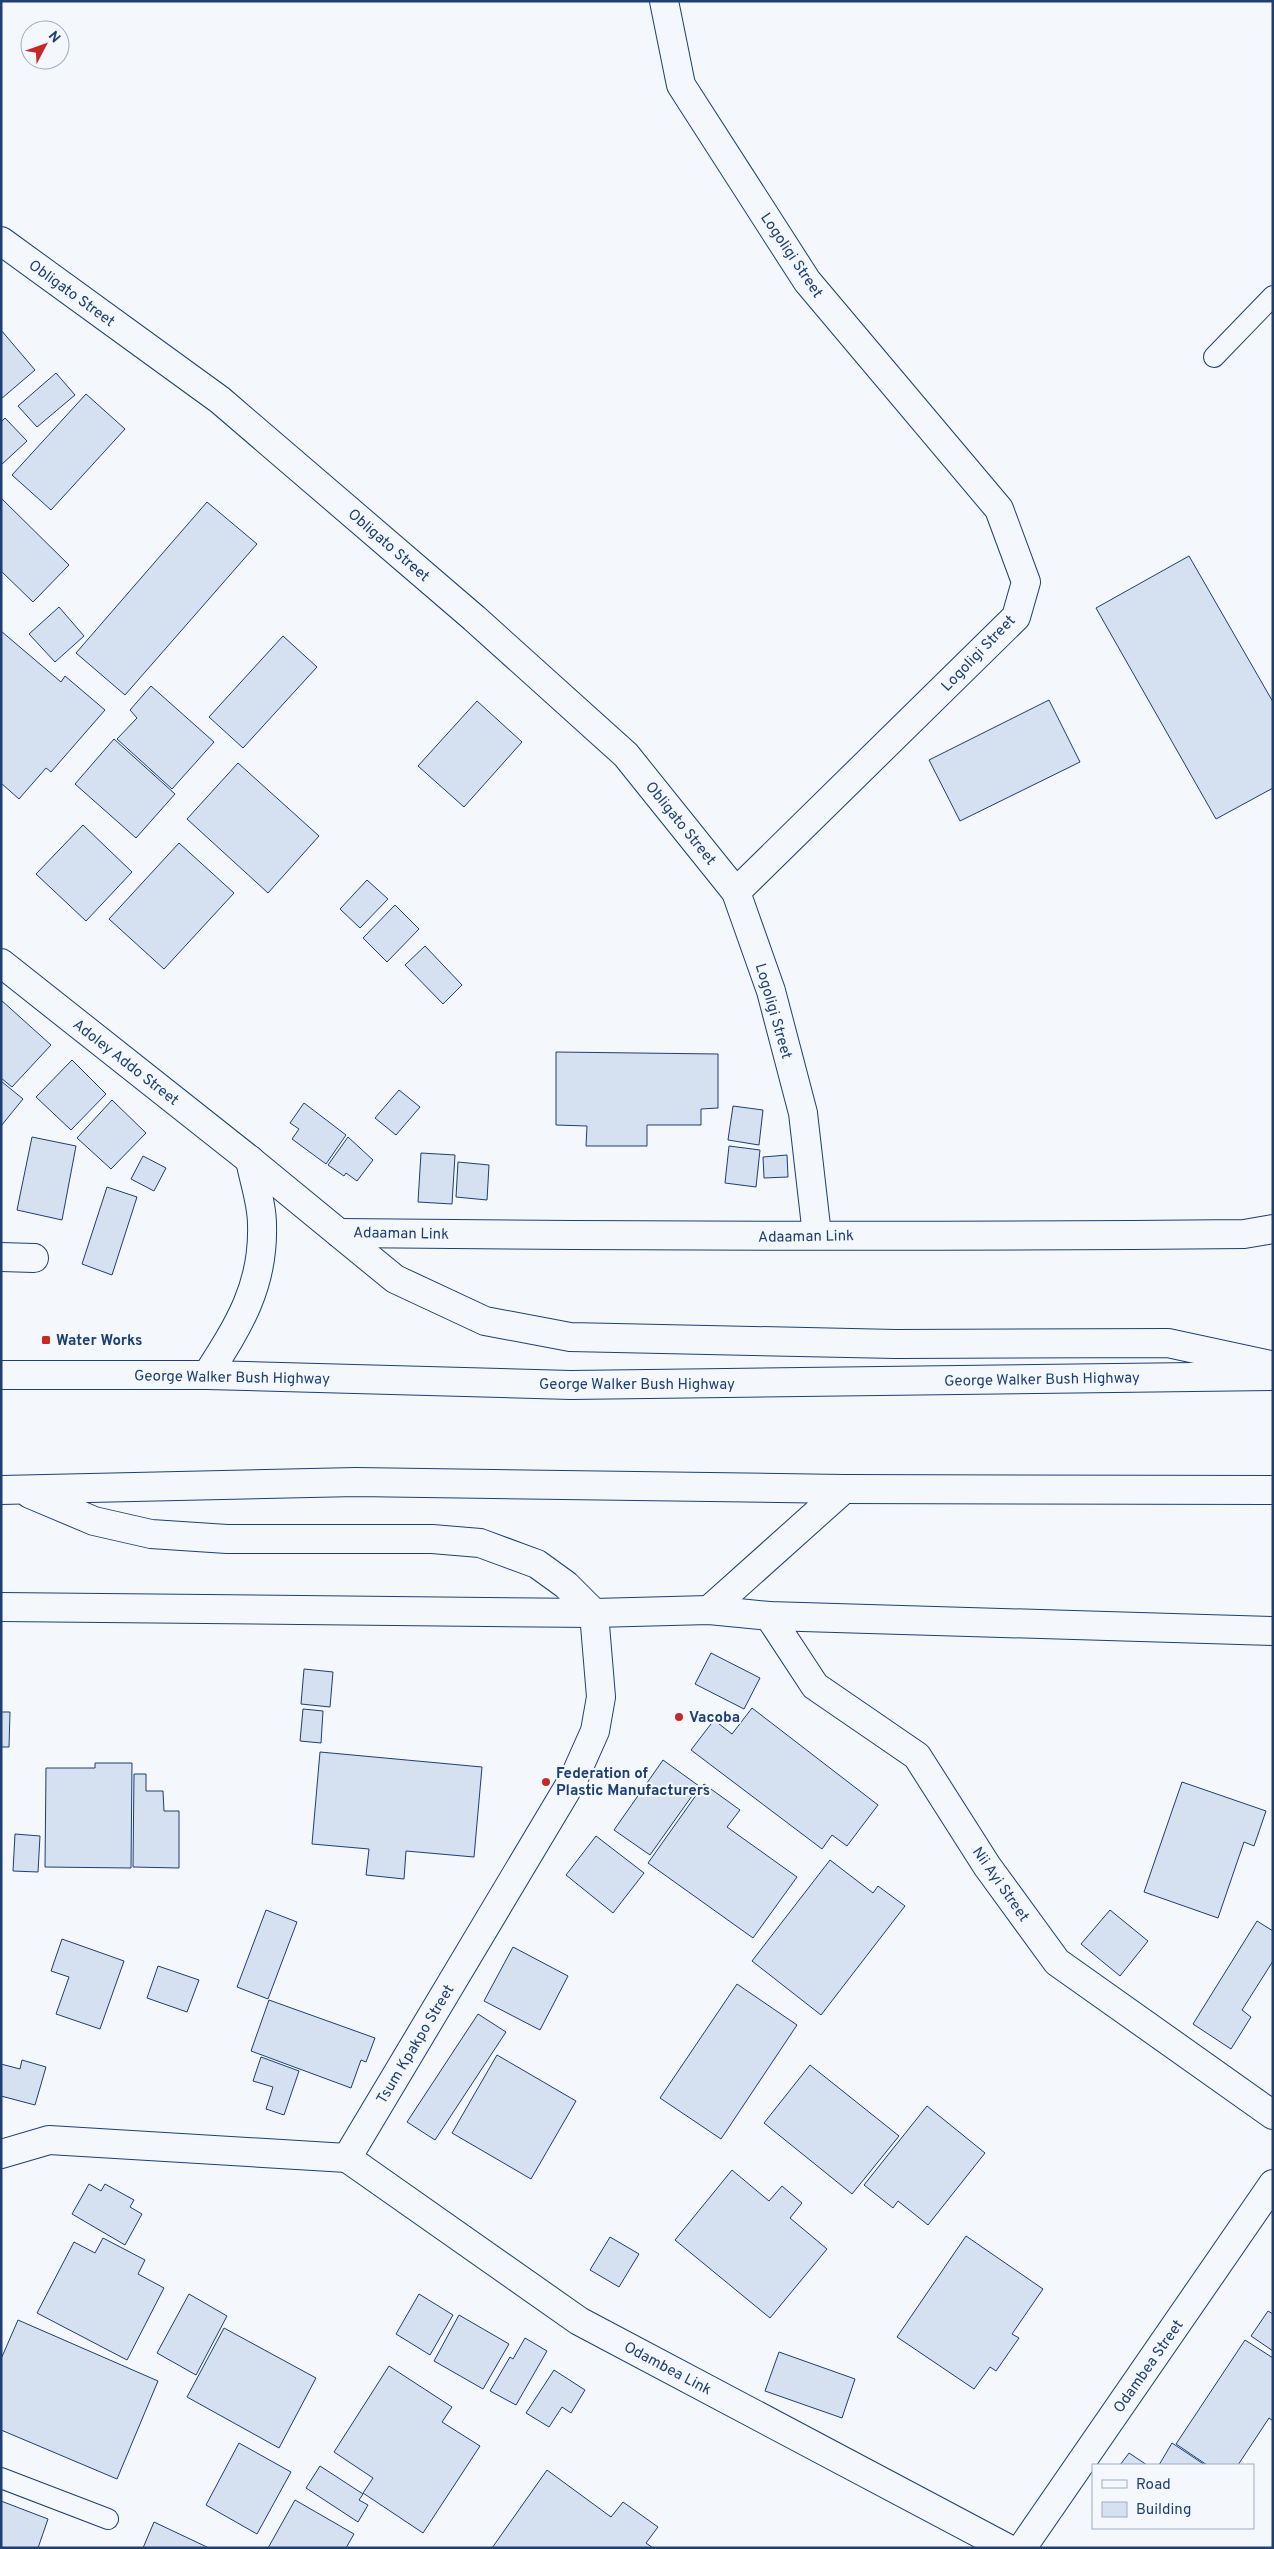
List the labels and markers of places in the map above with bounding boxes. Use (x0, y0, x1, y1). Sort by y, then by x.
place label: Water Works (56, 1332, 142, 1351)
marker: Water Works (40, 1334, 52, 1346)
place label: Vacoba (689, 1709, 740, 1728)
marker: Vacoba (673, 1711, 685, 1723)
place label: Federation of Plastic Manufacturers (556, 1765, 710, 1801)
marker: Federation of Plastic Manufacturers (540, 1776, 552, 1788)

